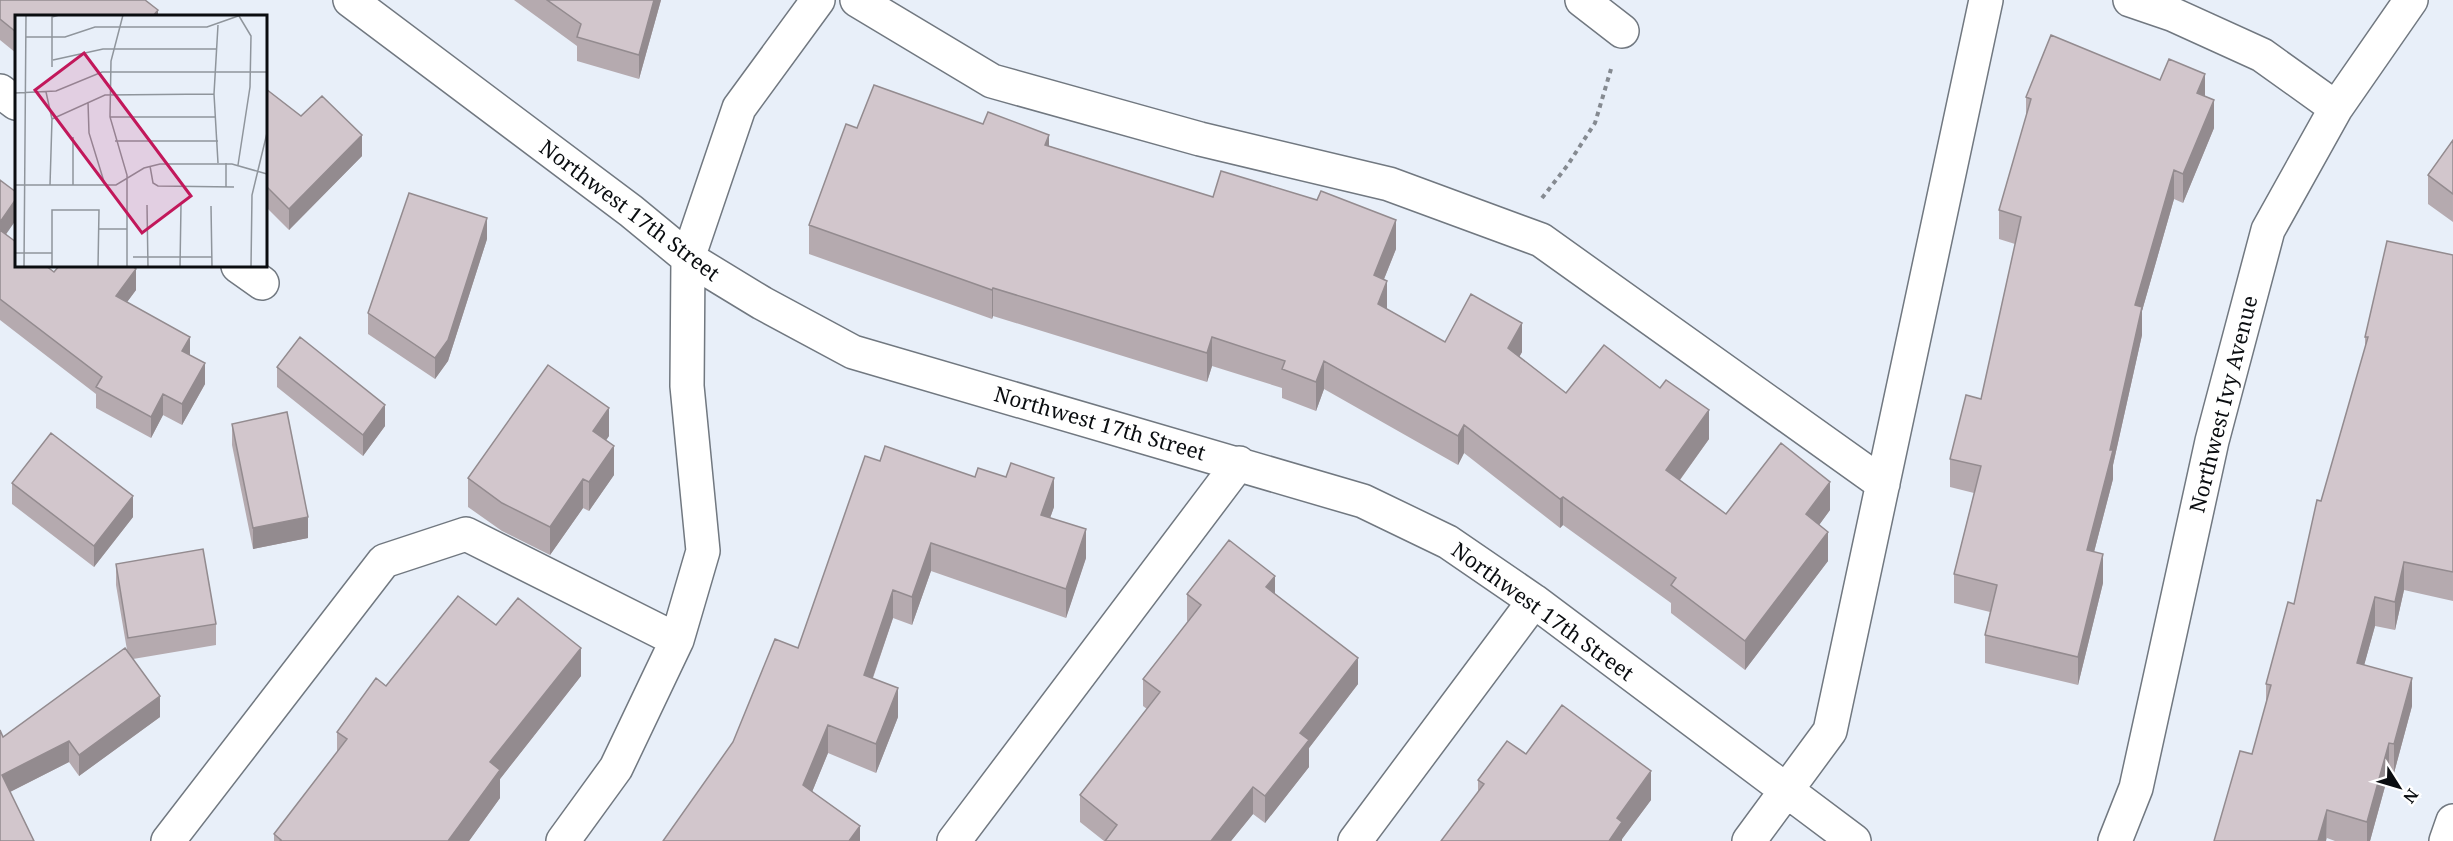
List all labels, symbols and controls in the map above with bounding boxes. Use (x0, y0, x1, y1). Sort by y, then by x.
inset map (15, 15, 267, 267)
street label: Northwest 17th Street (534, 133, 726, 287)
street label: Northwest Ivy Avenue (2182, 293, 2264, 515)
street label: Northwest 17th Street (991, 379, 1209, 467)
street label: Northwest 17th Street (1446, 535, 1640, 687)
north arrow (2369, 757, 2429, 817)
text: N (2398, 784, 2424, 808)

